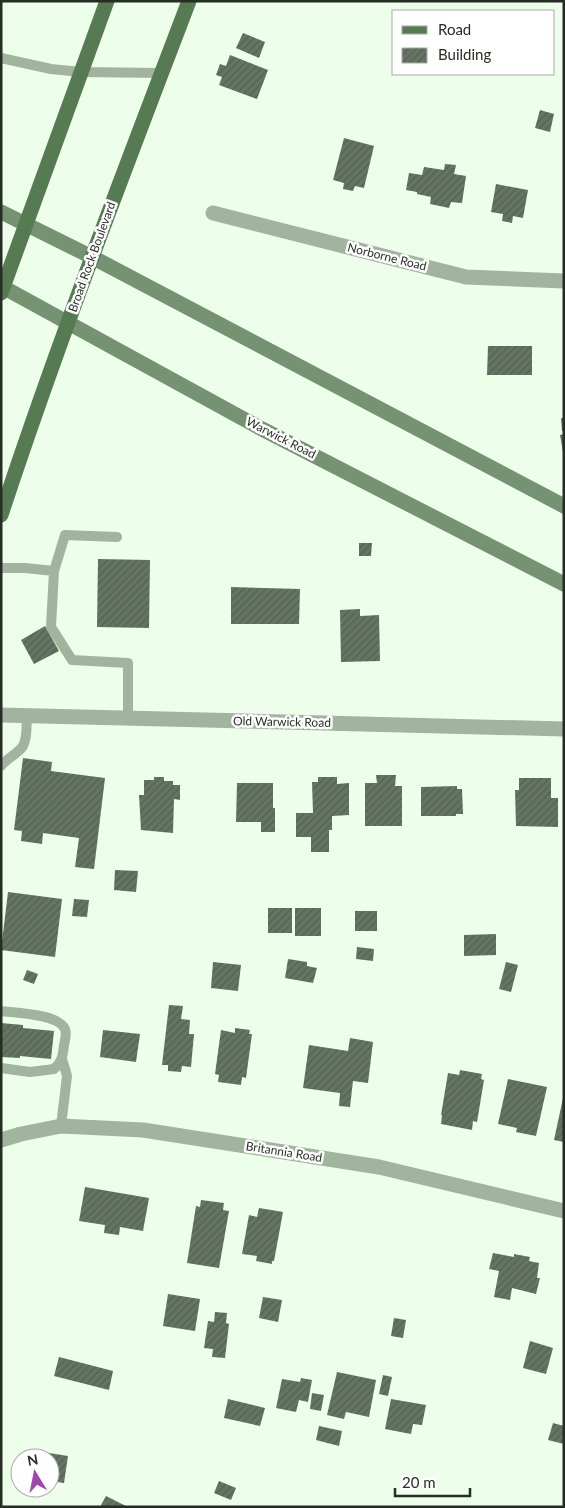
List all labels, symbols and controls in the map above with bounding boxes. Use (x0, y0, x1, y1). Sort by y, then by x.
legend (392, 10, 555, 75)
text: Road (438, 20, 471, 38)
text: Building (438, 45, 491, 63)
street label: Broad Rock Boulevard (65, 200, 118, 314)
street label: Norborne Road (346, 239, 428, 274)
street label: Warwick Road (244, 414, 318, 461)
street label: Old Warwick Road (233, 713, 331, 730)
street label: Britannia Road (245, 1138, 323, 1165)
north arrow (10, 1448, 60, 1498)
text: N (26, 1450, 39, 1469)
scale bar (395, 1466, 470, 1498)
text: 20 m (402, 1473, 436, 1491)

